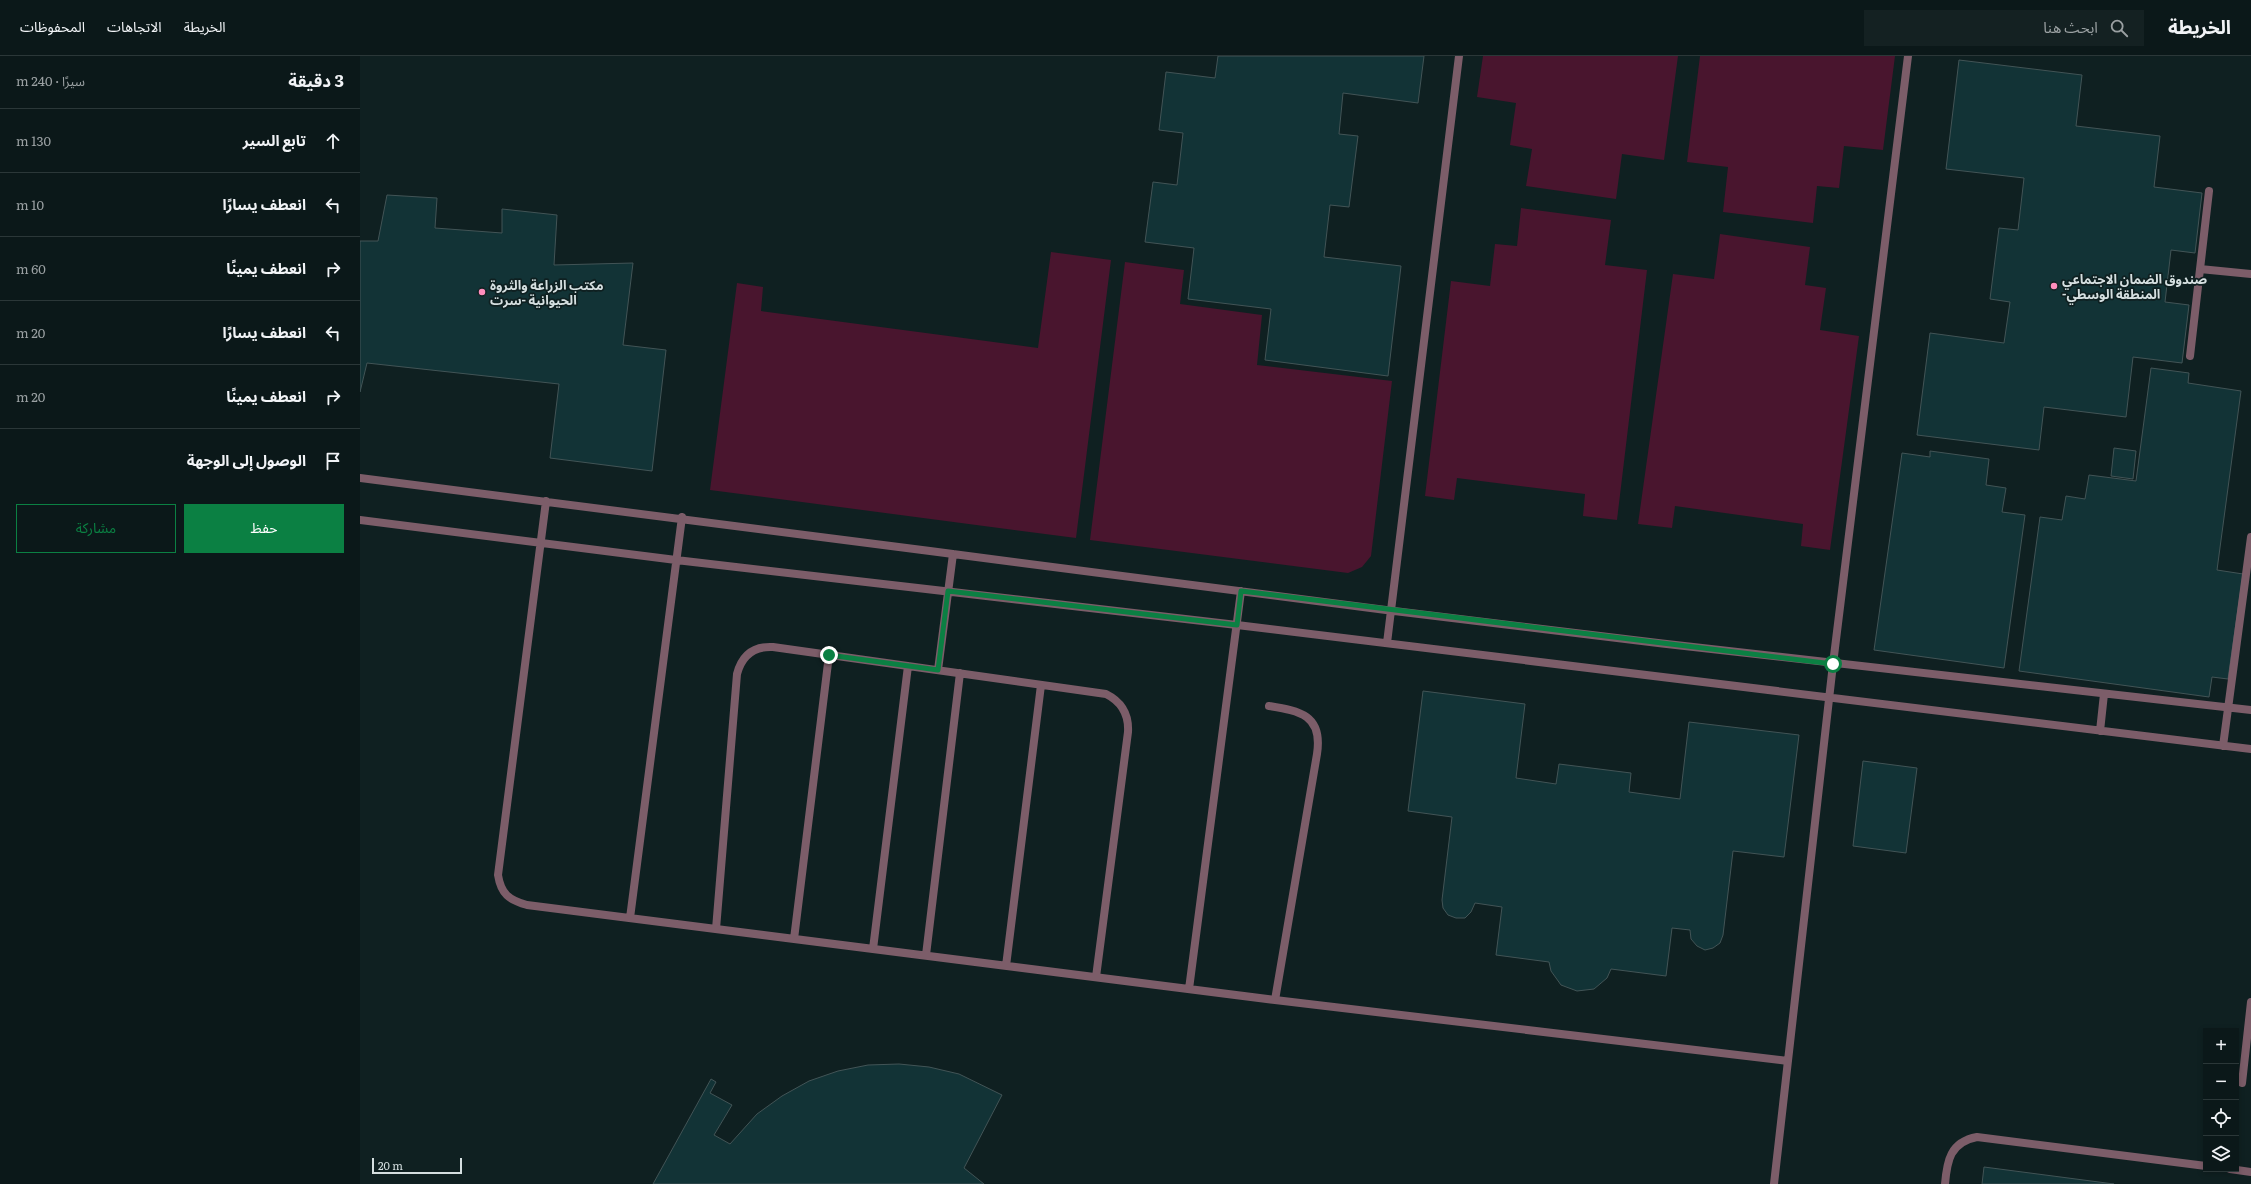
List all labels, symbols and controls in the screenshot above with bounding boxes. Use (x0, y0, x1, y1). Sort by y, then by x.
search box (1864, 10, 2144, 46)
text: الخريطة (2168, 12, 2231, 40)
text: ابحث هنا (2043, 15, 2098, 38)
text: المحفوظات (20, 16, 85, 36)
text: الاتجاهات (107, 16, 162, 36)
text: الخريطة (184, 16, 226, 36)
icon: search (2108, 17, 2130, 39)
text: 3 دقيقة (288, 67, 344, 92)
text: سيرًا · 240 m (16, 71, 85, 90)
text: تابع السير (243, 128, 306, 151)
icon: ahead (322, 130, 344, 152)
text: 130 m (16, 131, 51, 150)
text: انعطف يسارًا (222, 192, 306, 215)
icon: left (322, 194, 344, 216)
text: 10 m (16, 195, 44, 214)
text: انعطف يمينًا (226, 256, 306, 279)
icon: right (322, 258, 344, 280)
text: 60 m (16, 259, 46, 278)
place label: صندوق الضمان الاجتماعي -المنطقة الوسطي (2062, 269, 2207, 305)
place label: مكتب الزراعة والثروة الحيوانية -سرت (490, 275, 603, 309)
marker: صندوق الضمان الاجتماعي -المنطقة الوسطي (2049, 281, 2059, 291)
marker: مكتب الزراعة والثروة الحيوانية -سرت (477, 287, 487, 297)
text: انعطف يسارًا (222, 320, 306, 343)
icon: left (322, 322, 344, 344)
text: 20 m (16, 323, 45, 342)
text: انعطف يمينًا (226, 384, 306, 407)
icon: right (322, 386, 344, 408)
text: 20 m (16, 387, 45, 406)
text: الوصول إلى الوجهة (187, 448, 306, 471)
icon: arrive (322, 450, 344, 472)
button: مشاركة (16, 504, 176, 553)
button: حفظ (184, 504, 344, 553)
route end (820, 646, 838, 664)
route start (1824, 655, 1842, 673)
map controls (2203, 1028, 2239, 1172)
button: + (2203, 1028, 2239, 1064)
button: − (2203, 1064, 2239, 1100)
button: locate (2203, 1100, 2239, 1136)
button: layers (2203, 1136, 2239, 1172)
scale bar (372, 1156, 462, 1175)
text: 20 m (378, 1157, 403, 1173)

